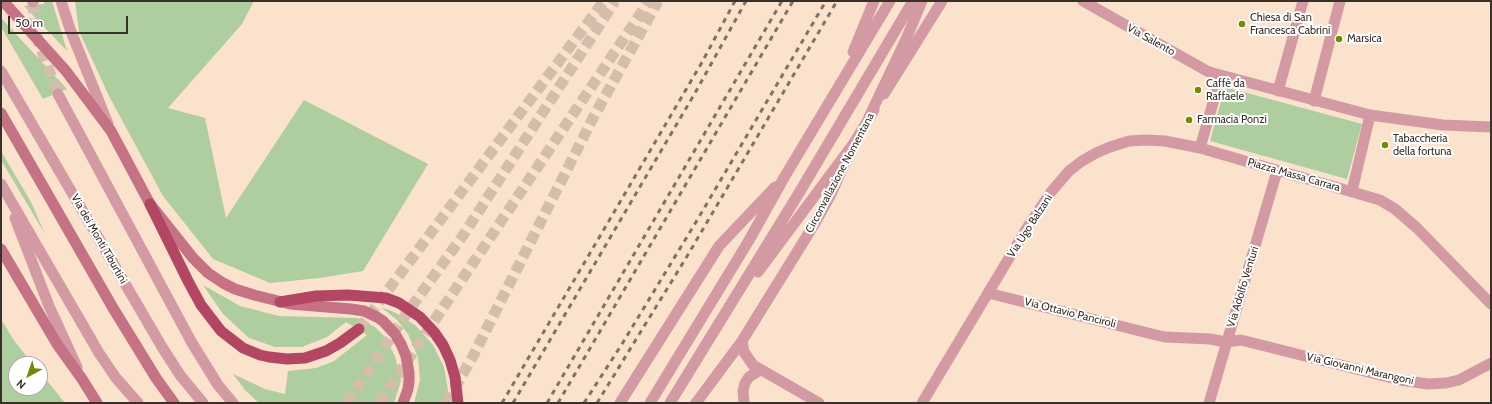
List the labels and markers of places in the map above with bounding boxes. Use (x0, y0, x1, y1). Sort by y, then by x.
place label: Chiesa di San Francesca Cabrini (1250, 11, 1330, 37)
marker: Chiesa di San Francesca Cabrini (1237, 19, 1247, 29)
place label: Marsica (1347, 32, 1382, 46)
marker: Marsica (1334, 34, 1344, 44)
place label: Caffè da Raffaele (1206, 77, 1245, 103)
marker: Caffè da Raffaele (1193, 85, 1203, 95)
place label: Farmacia Ponzi (1197, 113, 1267, 127)
marker: Farmacia Ponzi (1184, 115, 1194, 125)
place label: Tabaccheria della fortuna (1393, 132, 1452, 158)
marker: Tabaccheria della fortuna (1380, 140, 1390, 150)

